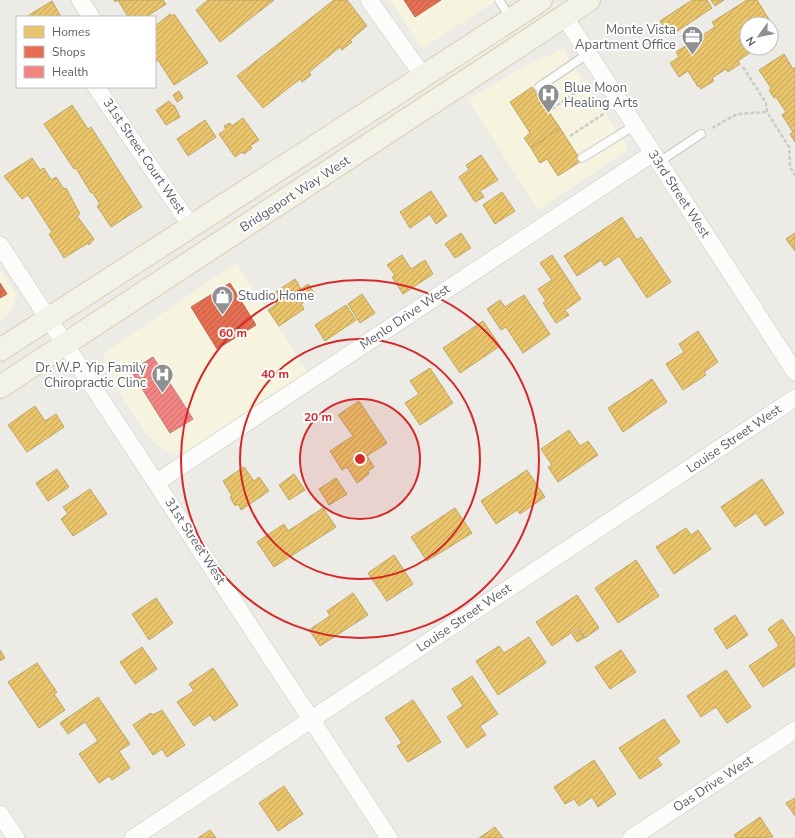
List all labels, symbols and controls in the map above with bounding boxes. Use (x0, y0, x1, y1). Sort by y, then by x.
legend (16, 16, 156, 88)
north arrow (739, 16, 779, 56)
place label: Monte Vista Apartment Office (575, 21, 676, 54)
text: Homes (52, 24, 90, 40)
office icon: Monte Vista Apartment Office (679, 24, 705, 57)
text: N (743, 34, 760, 49)
text: Shops (52, 44, 86, 60)
text: Health (52, 64, 88, 80)
place label: Blue Moon Healing Arts (564, 79, 638, 112)
hospital icon: Blue Moon Healing Arts (535, 82, 561, 115)
street label: 31st Street Court West (99, 95, 190, 218)
street label: 33rd Street West (644, 147, 714, 242)
street label: Bridgeport Way West (236, 151, 354, 236)
street label: Menlo Drive West (356, 280, 454, 354)
shop icon: Studio Home (210, 283, 236, 316)
place label: Studio Home (238, 287, 314, 305)
text: 60 m (219, 325, 247, 341)
place label: Dr. W.P. Yip Family Chiropractic Clinc (35, 359, 146, 392)
hospital icon: Dr. W.P. Yip Family Chiropractic Clinc (149, 362, 175, 395)
text: 40 m (261, 366, 289, 382)
street label: Louise Street West (683, 400, 785, 478)
text: 20 m (304, 409, 332, 425)
centre of rings (353, 452, 367, 466)
street label: 31st Street West (160, 494, 230, 588)
street label: Louise Street West (413, 579, 515, 657)
street label: Oas Drive West (670, 751, 757, 817)

